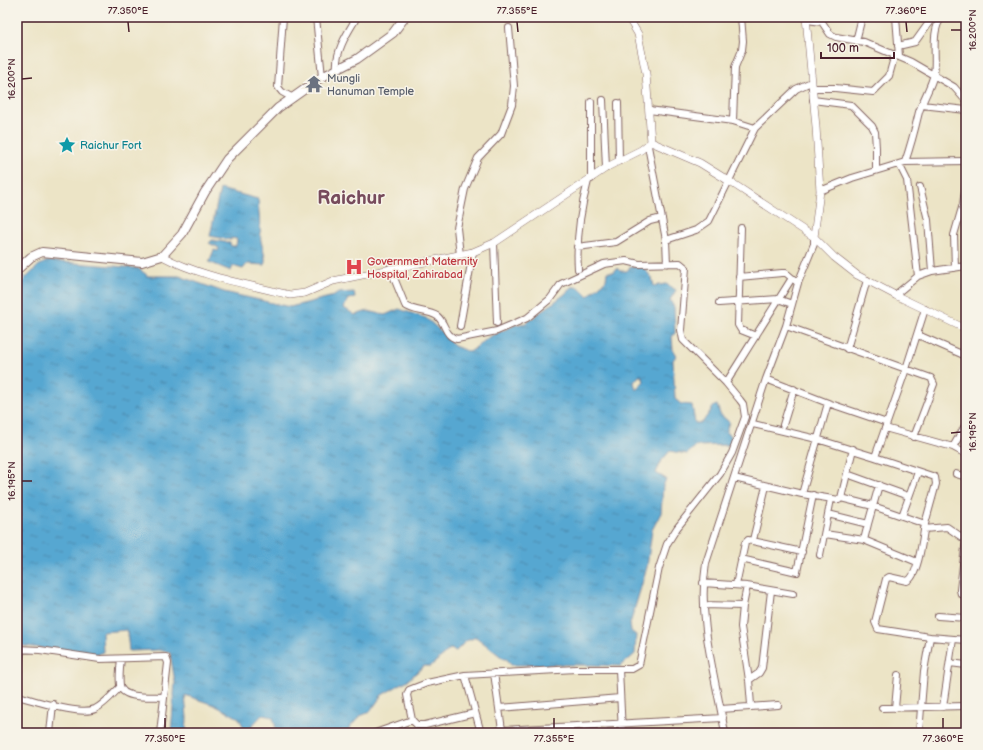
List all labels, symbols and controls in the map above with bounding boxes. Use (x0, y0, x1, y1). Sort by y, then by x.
text: 77.350°E (108, 5, 149, 17)
text: 77.355°E (497, 5, 538, 17)
text: 77.360°E (885, 5, 927, 17)
text: 16.200°N (967, 9, 979, 51)
scale bar (821, 34, 894, 60)
text: 100 m (827, 41, 859, 56)
text: 16.200°N (6, 58, 18, 100)
place label: Mungli Hanuman Temple (327, 72, 415, 98)
temple icon: Mungli Hanuman Temple (304, 74, 324, 94)
place icon: Raichur Fort (57, 135, 77, 155)
place label: Raichur Fort (80, 139, 142, 152)
district label: Raichur (317, 187, 385, 210)
place label: Government Maternity Hospital, Zahirabad (367, 255, 478, 281)
hospital icon: Government Maternity Hospital, Zahirabad (344, 257, 364, 277)
text: 16.195°N (967, 412, 979, 452)
text: 16.195°N (6, 461, 18, 501)
text: 77.350°E (145, 733, 186, 745)
text: 77.355°E (534, 733, 575, 745)
text: 77.360°E (922, 733, 964, 745)

